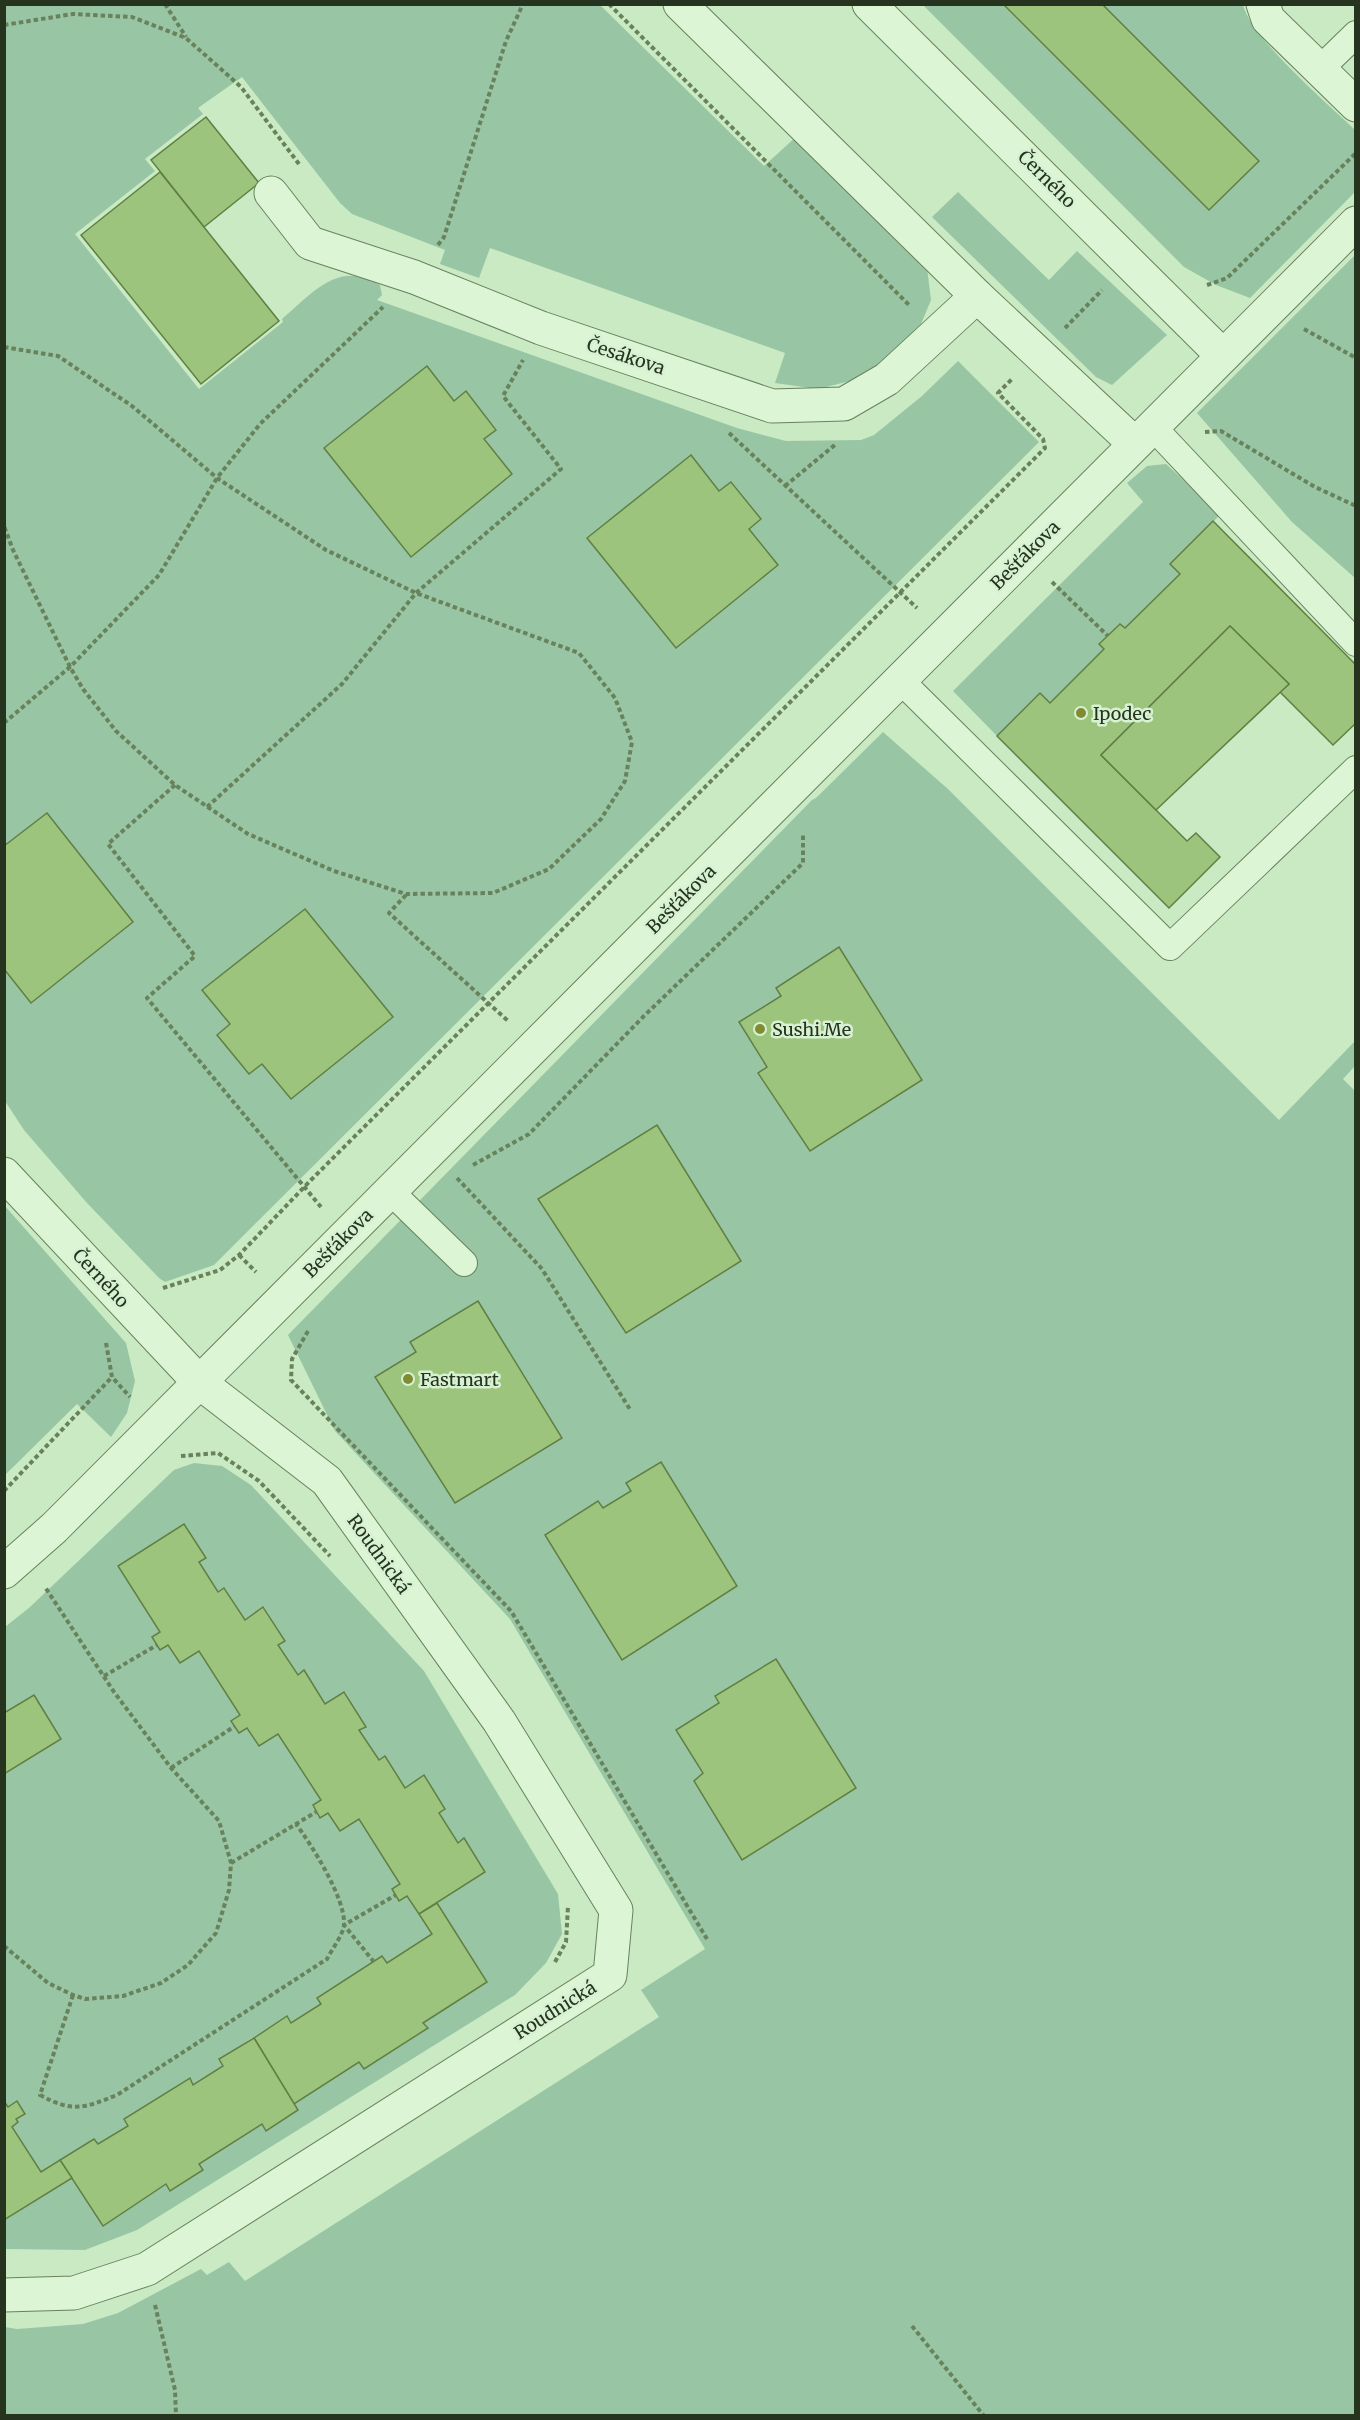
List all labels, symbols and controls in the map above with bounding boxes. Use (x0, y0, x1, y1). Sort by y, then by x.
street label: Černého (1013, 145, 1081, 213)
street label: Česákova (584, 333, 668, 380)
street label: Bešťákova (985, 515, 1065, 595)
place label: Ipodec (1093, 702, 1151, 725)
marker: Ipodec (1074, 706, 1088, 720)
street label: Bešťákova (641, 859, 721, 939)
place label: Sushi.Me (772, 1018, 851, 1041)
marker: Sushi.Me (753, 1022, 767, 1036)
street label: Bešťákova (298, 1203, 378, 1283)
street label: Černého (68, 1244, 134, 1312)
place label: Fastmart (420, 1368, 499, 1391)
marker: Fastmart (401, 1372, 415, 1386)
street label: Roudnická (342, 1510, 416, 1598)
street label: Roudnická (510, 1976, 601, 2044)

